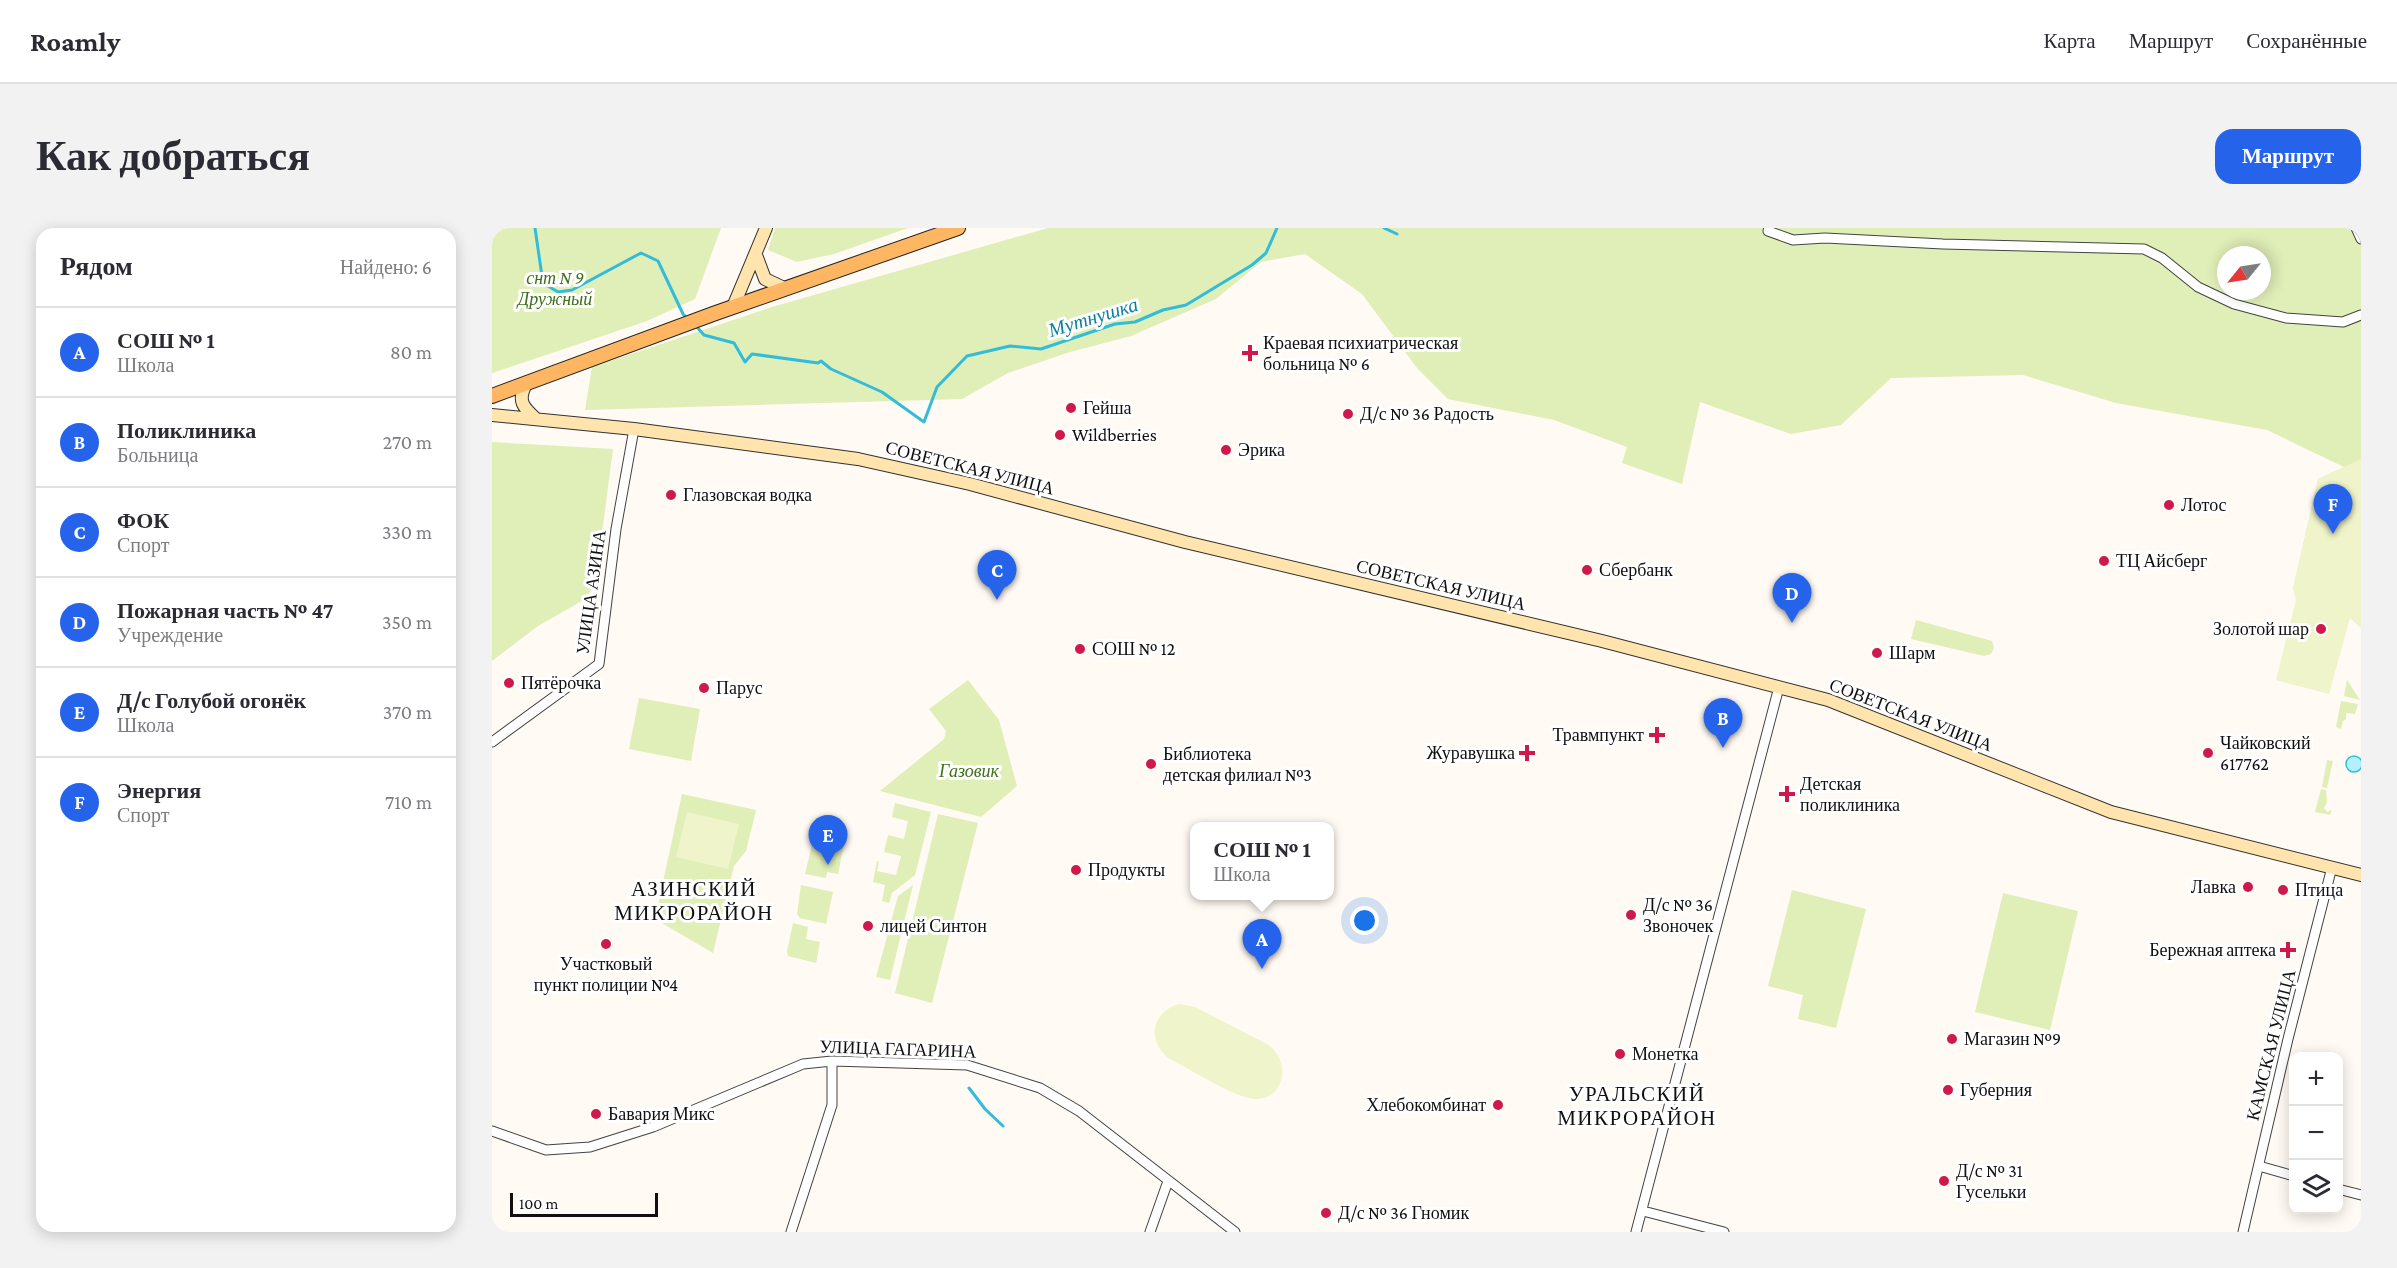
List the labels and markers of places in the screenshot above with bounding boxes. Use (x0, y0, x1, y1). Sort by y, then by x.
place label: Краевая психиатрическая больница № 6 (1263, 333, 1458, 374)
marker: Краевая психиатрическая больница № 6 (1241, 344, 1259, 362)
place label: Гейша (1083, 398, 1132, 418)
marker: Гейша (1064, 401, 1078, 415)
place label: Д/с № 36 Радость (1360, 404, 1494, 424)
marker: Д/с № 36 Радость (1341, 407, 1355, 421)
place label: Wildberries (1072, 425, 1157, 445)
marker: Wildberries (1053, 428, 1067, 442)
place label: Эрика (1238, 440, 1285, 460)
marker: Эрика (1219, 443, 1233, 457)
pin: F (2314, 484, 2352, 534)
place label: Глазовская водка (683, 485, 812, 505)
marker: Глазовская водка (664, 488, 678, 502)
place label: Лотос (2181, 495, 2227, 515)
marker: Лотос (2162, 498, 2176, 512)
pin: C (978, 550, 1016, 600)
place label: ТЦ Айсберг (2116, 551, 2208, 571)
marker: ТЦ Айсберг (2097, 554, 2111, 568)
place label: Сбербанк (1599, 560, 1673, 580)
marker: Сбербанк (1580, 563, 1594, 577)
pin: D (1772, 574, 1812, 623)
place label: Золотой шар (2213, 619, 2309, 639)
marker: Золотой шар (2314, 622, 2328, 636)
place label: СОШ № 12 (1092, 639, 1175, 659)
marker: СОШ № 12 (1073, 642, 1087, 656)
place label: Шарм (1889, 643, 1935, 663)
marker: Шарм (1870, 646, 1884, 660)
place label: Пятёрочка (521, 673, 601, 693)
marker: Пятёрочка (502, 676, 516, 690)
place label: Парус (716, 678, 763, 698)
marker: Парус (697, 681, 711, 695)
pin: B (1704, 698, 1742, 748)
place label: Травмпункт (1552, 725, 1644, 745)
marker: Травмпункт (1648, 726, 1666, 744)
place label: Чайковский 617762 (2220, 733, 2311, 774)
place label: Журавушка (1427, 743, 1515, 763)
place label: Библиотека детская филиал №3 (1163, 744, 1312, 785)
marker: Журавушка (1520, 746, 1534, 760)
marker: Чайковский 617762 (2201, 746, 2215, 760)
marker: Библиотека детская филиал №3 (1144, 757, 1158, 771)
place label: Детская поликлиника (1800, 774, 1900, 815)
marker: Детская поликлиника (1778, 785, 1796, 803)
pin: E (808, 816, 848, 865)
place label: Продукты (1088, 860, 1165, 880)
marker: Продукты (1069, 863, 1083, 877)
place label: Лавка (2191, 877, 2236, 897)
marker: Лавка (2241, 880, 2255, 894)
place label: Птица (2295, 880, 2343, 900)
marker: Птица (2276, 883, 2290, 897)
place label: Д/с № 36 Звоночек (1643, 895, 1714, 936)
marker: Д/с № 36 Звоночек (1624, 908, 1638, 922)
place label: лицей Синтон (880, 916, 987, 936)
marker: лицей Синтон (861, 919, 875, 933)
pin: A (1242, 920, 1282, 969)
marker: Участковый пункт полиции №4 (599, 937, 613, 951)
place label: Бережная аптека (2149, 940, 2276, 960)
marker: Бережная аптека (2281, 943, 2295, 957)
place label: Участковый пункт полиции №4 (534, 954, 678, 995)
place label: Магазин №9 (1964, 1029, 2061, 1049)
marker: Магазин №9 (1945, 1032, 1959, 1046)
place label: Монетка (1632, 1044, 1699, 1064)
marker: Монетка (1613, 1047, 1627, 1061)
place label: Губерния (1960, 1080, 2032, 1100)
marker: Губерния (1941, 1083, 1955, 1097)
place label: Хлебокомбинат (1366, 1095, 1486, 1115)
marker: Хлебокомбинат (1491, 1098, 1505, 1112)
place label: Бавария Микс (608, 1104, 715, 1124)
marker: Бавария Микс (589, 1107, 603, 1121)
place label: Д/с № 31 Гусельки (1956, 1161, 2027, 1202)
marker: Д/с № 31 Гусельки (1937, 1174, 1951, 1188)
place label: Д/с № 36 Гномик (1338, 1203, 1469, 1223)
marker: Д/с № 36 Гномик (1319, 1206, 1333, 1220)

